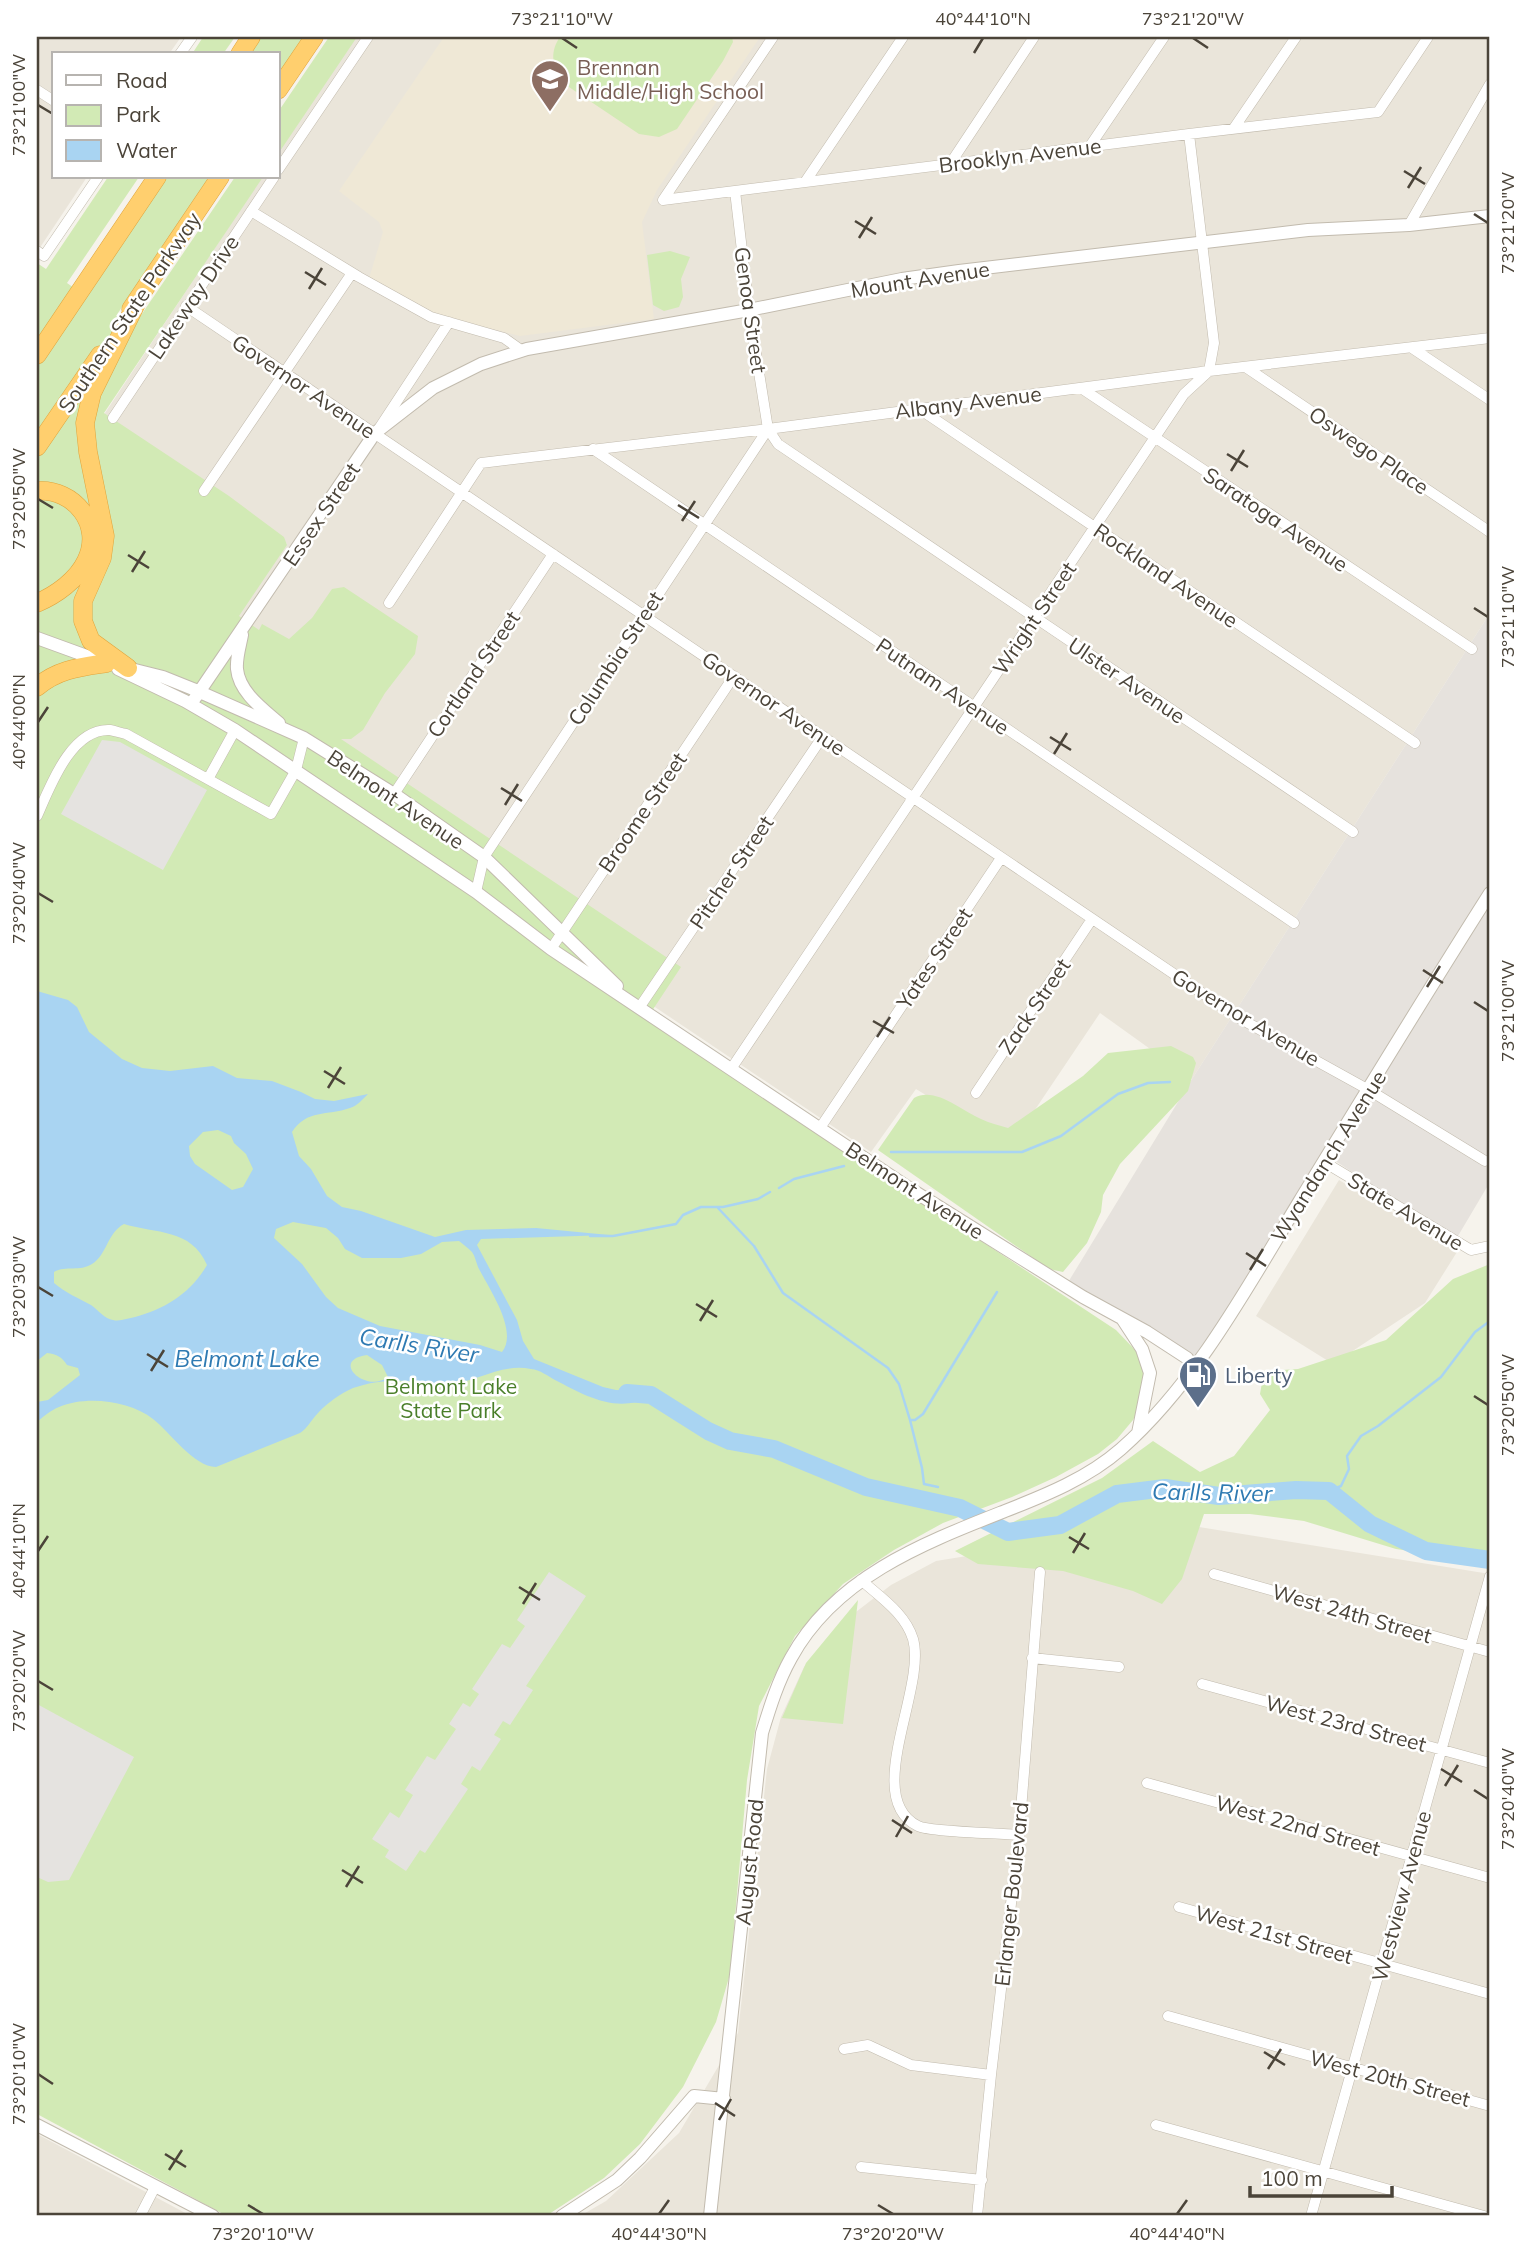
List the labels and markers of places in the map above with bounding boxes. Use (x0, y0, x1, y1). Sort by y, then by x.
place label: Brennan Middle/High School (577, 54, 764, 104)
school or university icon: Brennan Middle/High School (529, 58, 571, 113)
fuel station icon: Liberty (1177, 1354, 1219, 1409)
place label: Liberty (1225, 1362, 1292, 1388)

